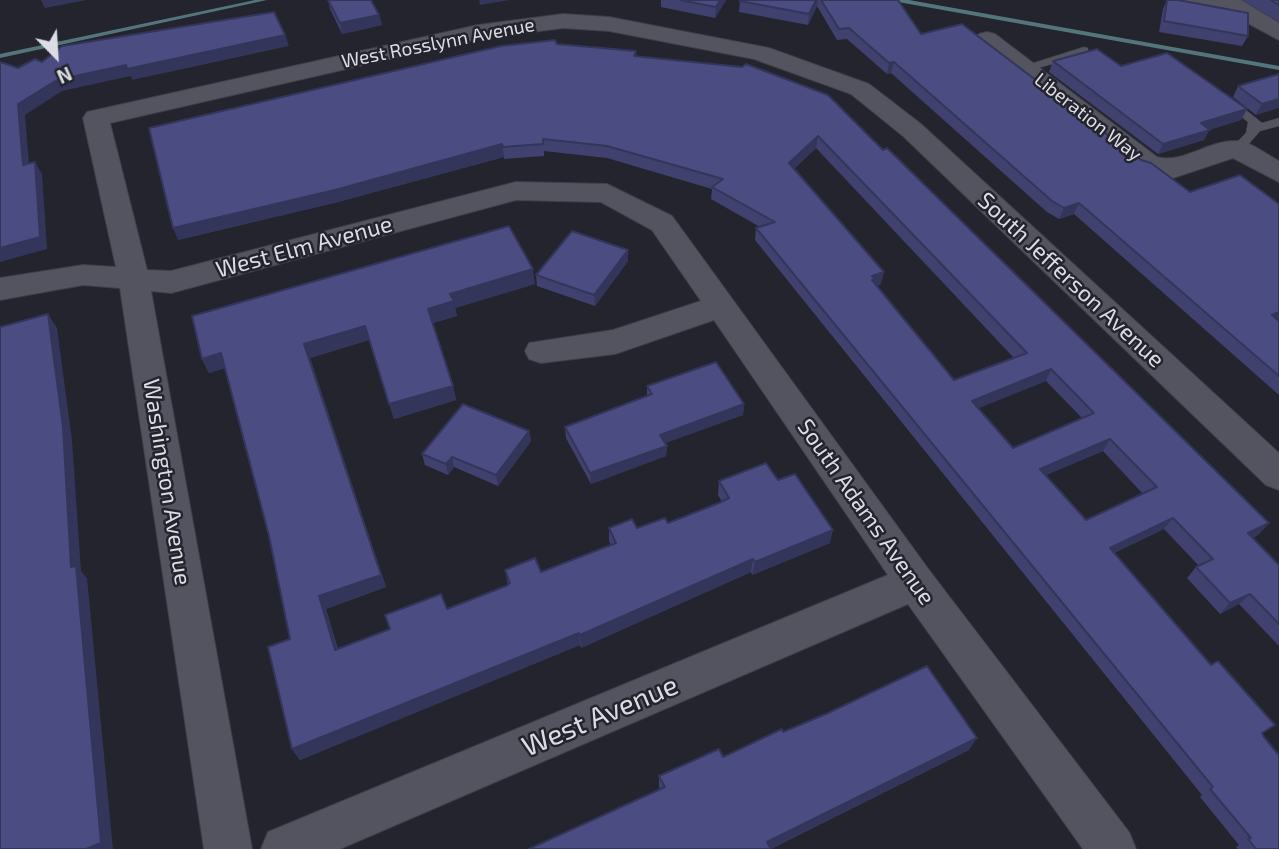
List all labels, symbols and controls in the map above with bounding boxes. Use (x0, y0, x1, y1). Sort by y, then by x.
street label: West Rosslynn Avenue (340, 13, 536, 73)
north arrow (21, 21, 91, 91)
text: N (54, 62, 76, 89)
street label: Liberation Way (1030, 68, 1146, 166)
street label: South Jefferson Avenue (972, 187, 1170, 373)
street label: West Elm Avenue (213, 210, 395, 284)
street label: Washington Avenue (137, 377, 197, 587)
street label: South Adams Avenue (791, 414, 941, 610)
street label: West Avenue (517, 668, 683, 764)

